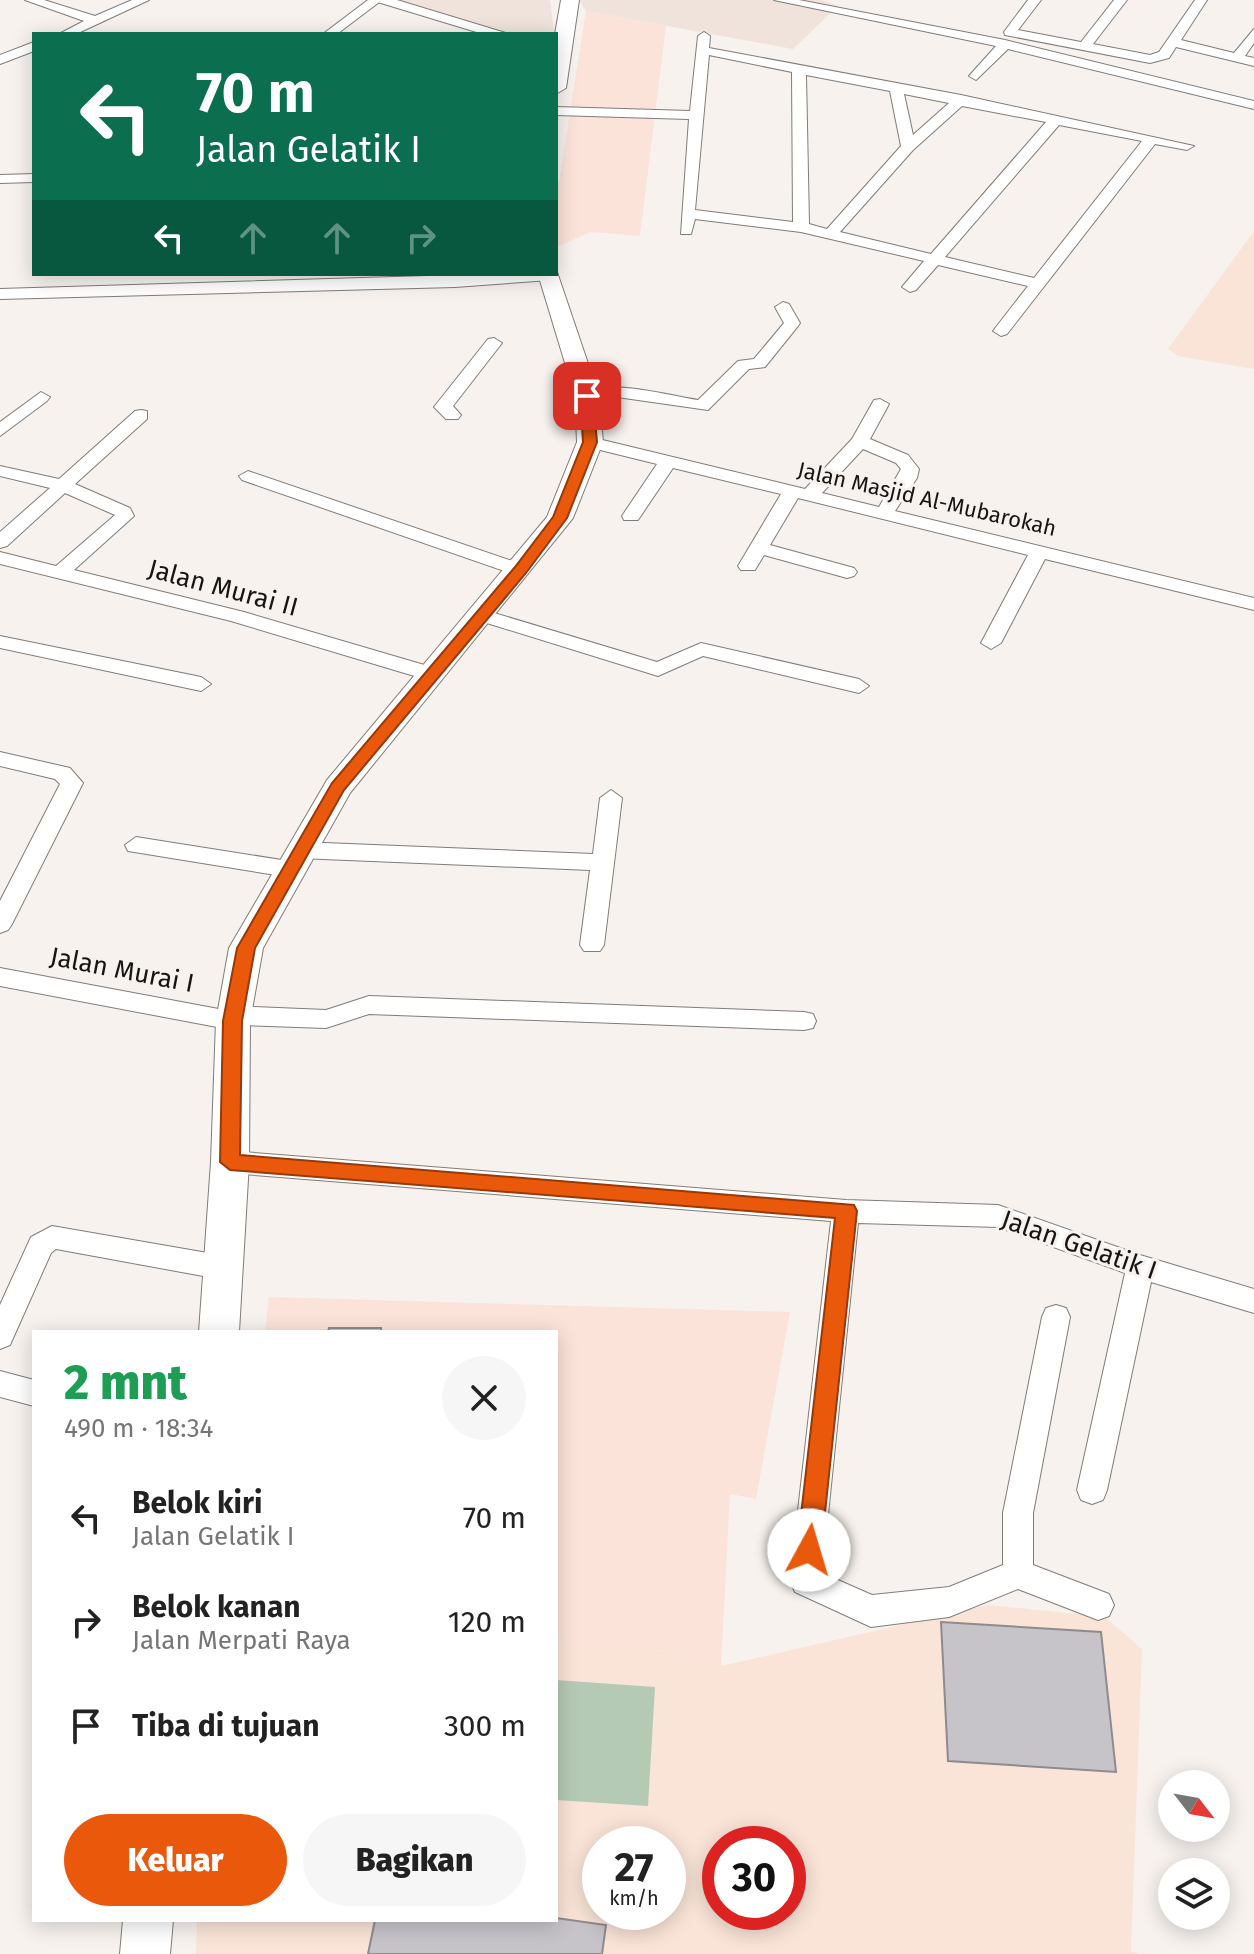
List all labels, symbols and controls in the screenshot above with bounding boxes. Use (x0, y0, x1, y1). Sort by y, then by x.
text: 70 m (196, 60, 315, 127)
icon: left (64, 64, 168, 168)
text: Jalan Gelatik I (196, 128, 421, 172)
icon: left (147, 216, 191, 260)
icon: ahead (231, 216, 275, 260)
icon: ahead (315, 216, 359, 260)
icon: right (399, 216, 443, 260)
pin (553, 362, 621, 430)
icon: arrive (565, 374, 609, 418)
street label: Jalan Masjid Al-Mubarokah (795, 456, 1059, 542)
street label: Jalan Murai II (145, 553, 301, 623)
street label: Jalan Murai I (47, 941, 197, 999)
street label: Jalan Gelatik I (997, 1204, 1161, 1286)
text: 2 mnt (64, 1354, 187, 1412)
button: close (442, 1356, 526, 1440)
text: 490 m · 18:34 (64, 1413, 213, 1444)
text: Belok kiri (132, 1485, 263, 1521)
icon: left (64, 1496, 108, 1540)
text: 70 m (463, 1500, 526, 1536)
position arrow (767, 1508, 851, 1592)
text: Jalan Gelatik I (132, 1521, 294, 1552)
text: Belok kanan (132, 1589, 301, 1625)
icon: right (64, 1600, 108, 1644)
text: 120 m (448, 1604, 526, 1640)
text: Jalan Merpati Raya (132, 1625, 351, 1656)
icon: arrive (64, 1704, 108, 1748)
text: Tiba di tujuan (132, 1708, 319, 1744)
text: 300 m (444, 1708, 526, 1744)
north arrow (1158, 1770, 1230, 1842)
map controls (1158, 1770, 1230, 1930)
button: Keluar (64, 1814, 287, 1906)
button: Bagikan (303, 1814, 526, 1906)
speed limit sign: 30 (702, 1826, 806, 1930)
text: 27 (615, 1844, 654, 1892)
button: layers (1158, 1858, 1230, 1930)
text: km/h (609, 1886, 659, 1910)

